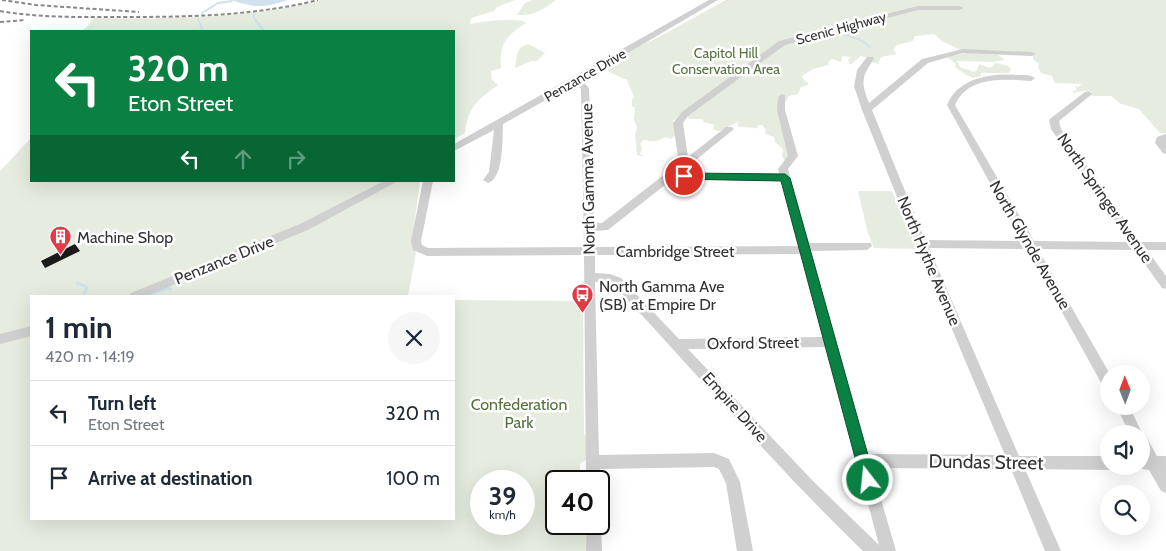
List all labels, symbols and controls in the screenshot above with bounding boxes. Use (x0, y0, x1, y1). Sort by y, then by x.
street label: Scenic Highway (794, 7, 888, 49)
street label: Penzance Drive (541, 44, 629, 106)
park label: Capitol Hill Conservation Area (672, 44, 780, 78)
text: 320 m (128, 47, 228, 90)
icon: left (45, 50, 110, 115)
text: Eton Street (128, 90, 233, 117)
street label: North Gamma Avenue (577, 103, 599, 255)
street label: North Springer Avenue (1053, 130, 1157, 266)
icon: left (176, 145, 204, 173)
icon: ahead (229, 145, 257, 173)
icon: right (282, 145, 310, 173)
pin (663, 155, 705, 197)
icon: arrive (670, 162, 698, 190)
street label: North Glynde Avenue (985, 177, 1075, 313)
street label: North Hythe Avenue (893, 194, 965, 328)
building icon: Machine Shop (49, 225, 73, 256)
place label: Machine Shop (77, 228, 173, 247)
street label: Penzance Drive (172, 232, 276, 288)
street label: Cambridge Street (616, 242, 735, 261)
place label: North Gamma Ave (SB) at Empire Dr (599, 277, 725, 314)
bus stop icon: North Gamma Ave (SB) at Empire Dr (571, 283, 595, 314)
text: 1 min (45, 309, 113, 346)
button: close (388, 312, 440, 364)
street label: Oxford Street (707, 333, 800, 353)
text: 420 m · 14:19 (45, 347, 135, 366)
north arrow (1100, 365, 1150, 415)
map controls (1100, 365, 1150, 535)
street label: Empire Drive (699, 368, 771, 446)
text: Turn left (88, 392, 156, 415)
park label: Confederation Park (471, 395, 567, 432)
icon: left (45, 399, 73, 427)
text: 320 m (386, 402, 440, 425)
text: Eton Street (88, 415, 164, 434)
button: sound (1100, 425, 1150, 475)
street label: Dundas Street (928, 449, 1044, 475)
position arrow (841, 453, 893, 505)
icon: arrive (45, 464, 73, 492)
text: Arrive at destination (88, 467, 252, 490)
text: 100 m (386, 467, 440, 490)
speed limit sign: 40 (545, 470, 610, 535)
text: 39 (489, 481, 516, 511)
button: search (1100, 485, 1150, 535)
text: km/h (489, 507, 516, 522)

